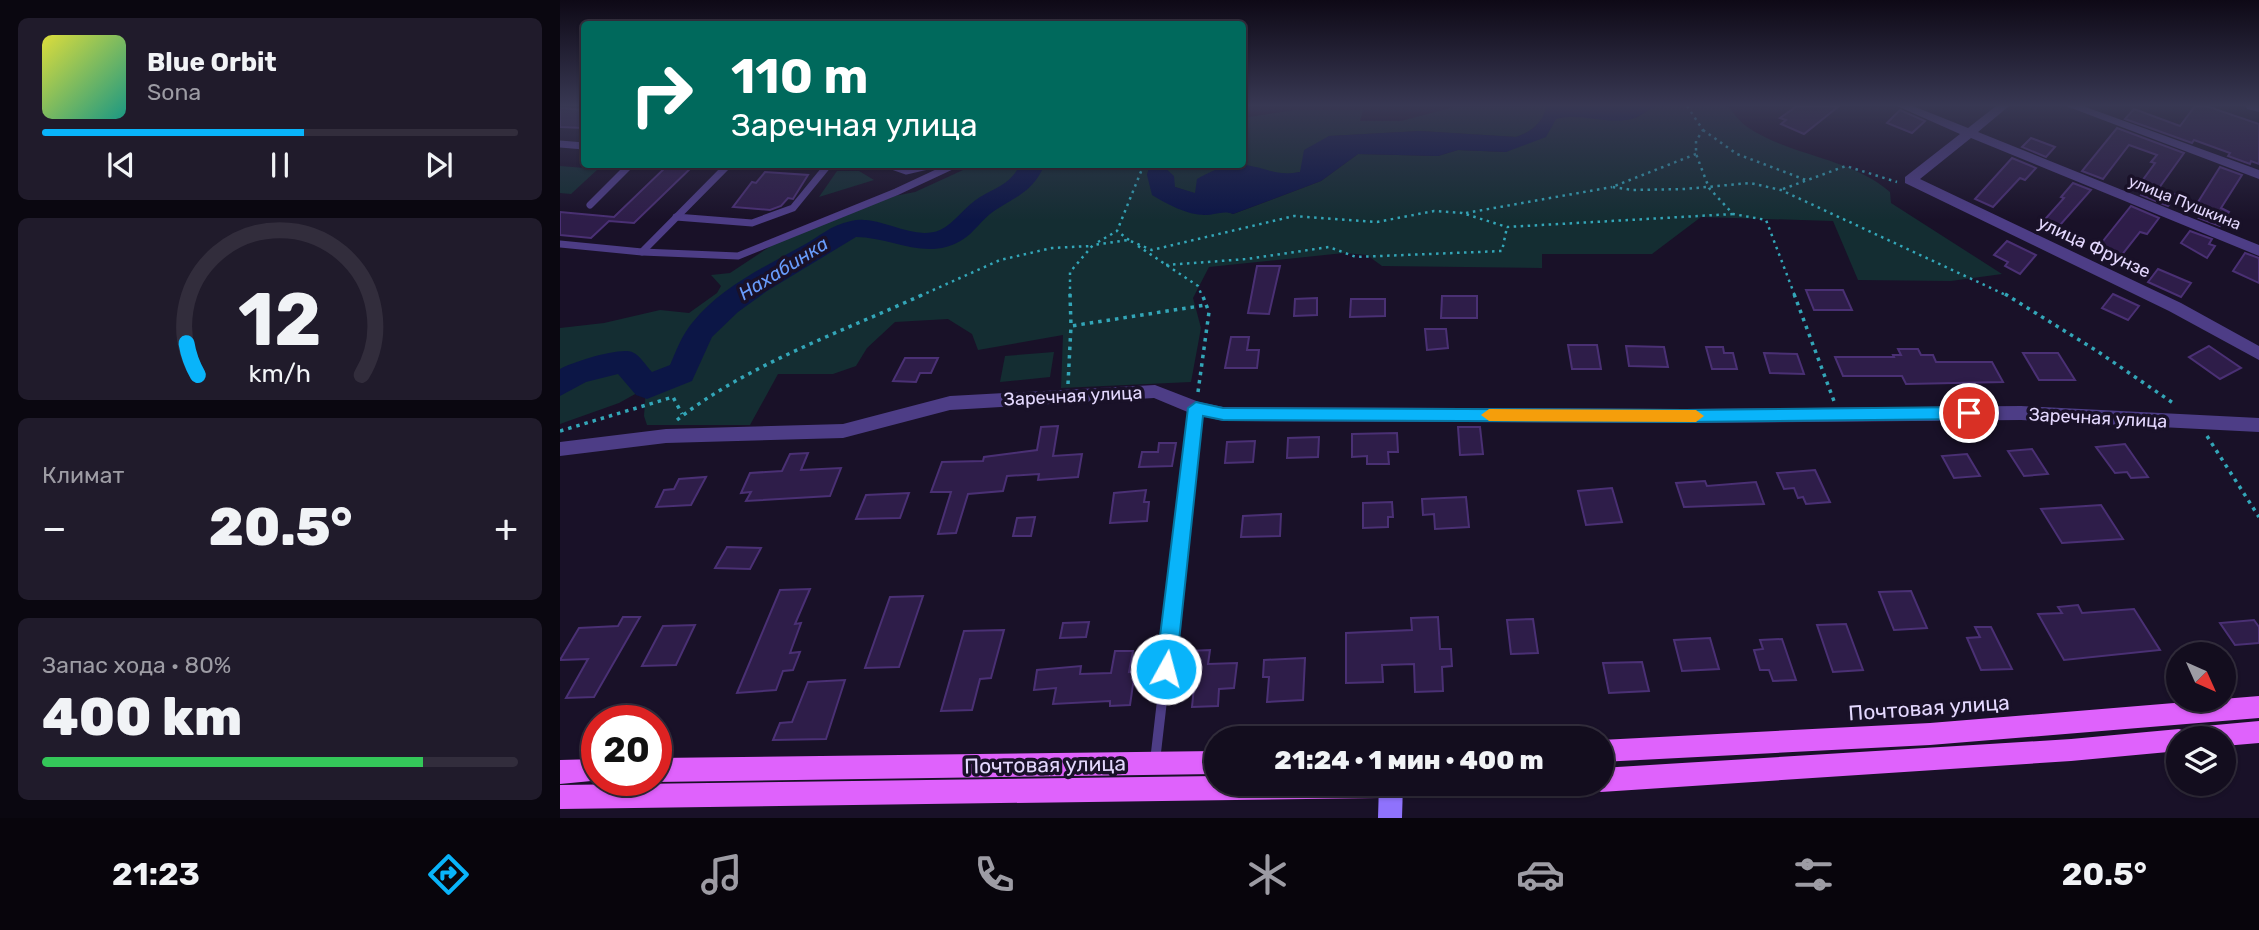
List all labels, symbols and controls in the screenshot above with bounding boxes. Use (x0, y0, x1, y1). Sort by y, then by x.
text: Blue Orbit (147, 47, 277, 78)
text: 110 m (731, 47, 868, 105)
icon: right (616, 49, 707, 140)
text: Sona (147, 78, 201, 106)
text: Заречная улица (731, 106, 978, 144)
icon: previous (102, 146, 140, 184)
icon: pause (261, 146, 299, 184)
icon: next (420, 146, 458, 184)
street label: улица Пушкина (2126, 171, 2244, 234)
street label: улица Фрунзе (2034, 211, 2154, 283)
water label: Нахабинка (734, 232, 832, 305)
text: 12 (238, 277, 322, 363)
text: km/h (249, 359, 311, 388)
street label: Заречная улица (1003, 381, 1143, 411)
pin (1939, 383, 1999, 443)
icon: arrive (1950, 394, 1988, 432)
street label: Заречная улица (2028, 403, 2168, 433)
text: Климат (42, 461, 124, 489)
text: 20.5° (209, 496, 352, 558)
text: − (42, 505, 67, 551)
text: + (494, 505, 518, 551)
position arrow (1129, 632, 1203, 706)
north arrow (2166, 642, 2236, 712)
map controls (2166, 642, 2236, 796)
text: Запас хода · 80% (42, 651, 231, 679)
text: 400 km (42, 686, 242, 748)
street label: Почтовая улица (1847, 689, 2011, 726)
speed limit sign: 20 (581, 705, 672, 796)
button: layers (2166, 726, 2236, 796)
text: 21:24 · 1 мин · 400 m (1274, 745, 1544, 776)
street label: Почтовая улица (964, 751, 1126, 778)
icon: directions (424, 850, 473, 899)
icon: music (697, 850, 746, 899)
icon: phone (970, 850, 1019, 899)
icon: climate (1243, 850, 1292, 899)
icon: car (1516, 850, 1565, 899)
icon: filters (1789, 850, 1838, 899)
text: 21:23 (112, 855, 200, 893)
text: 20.5° (2062, 855, 2147, 893)

